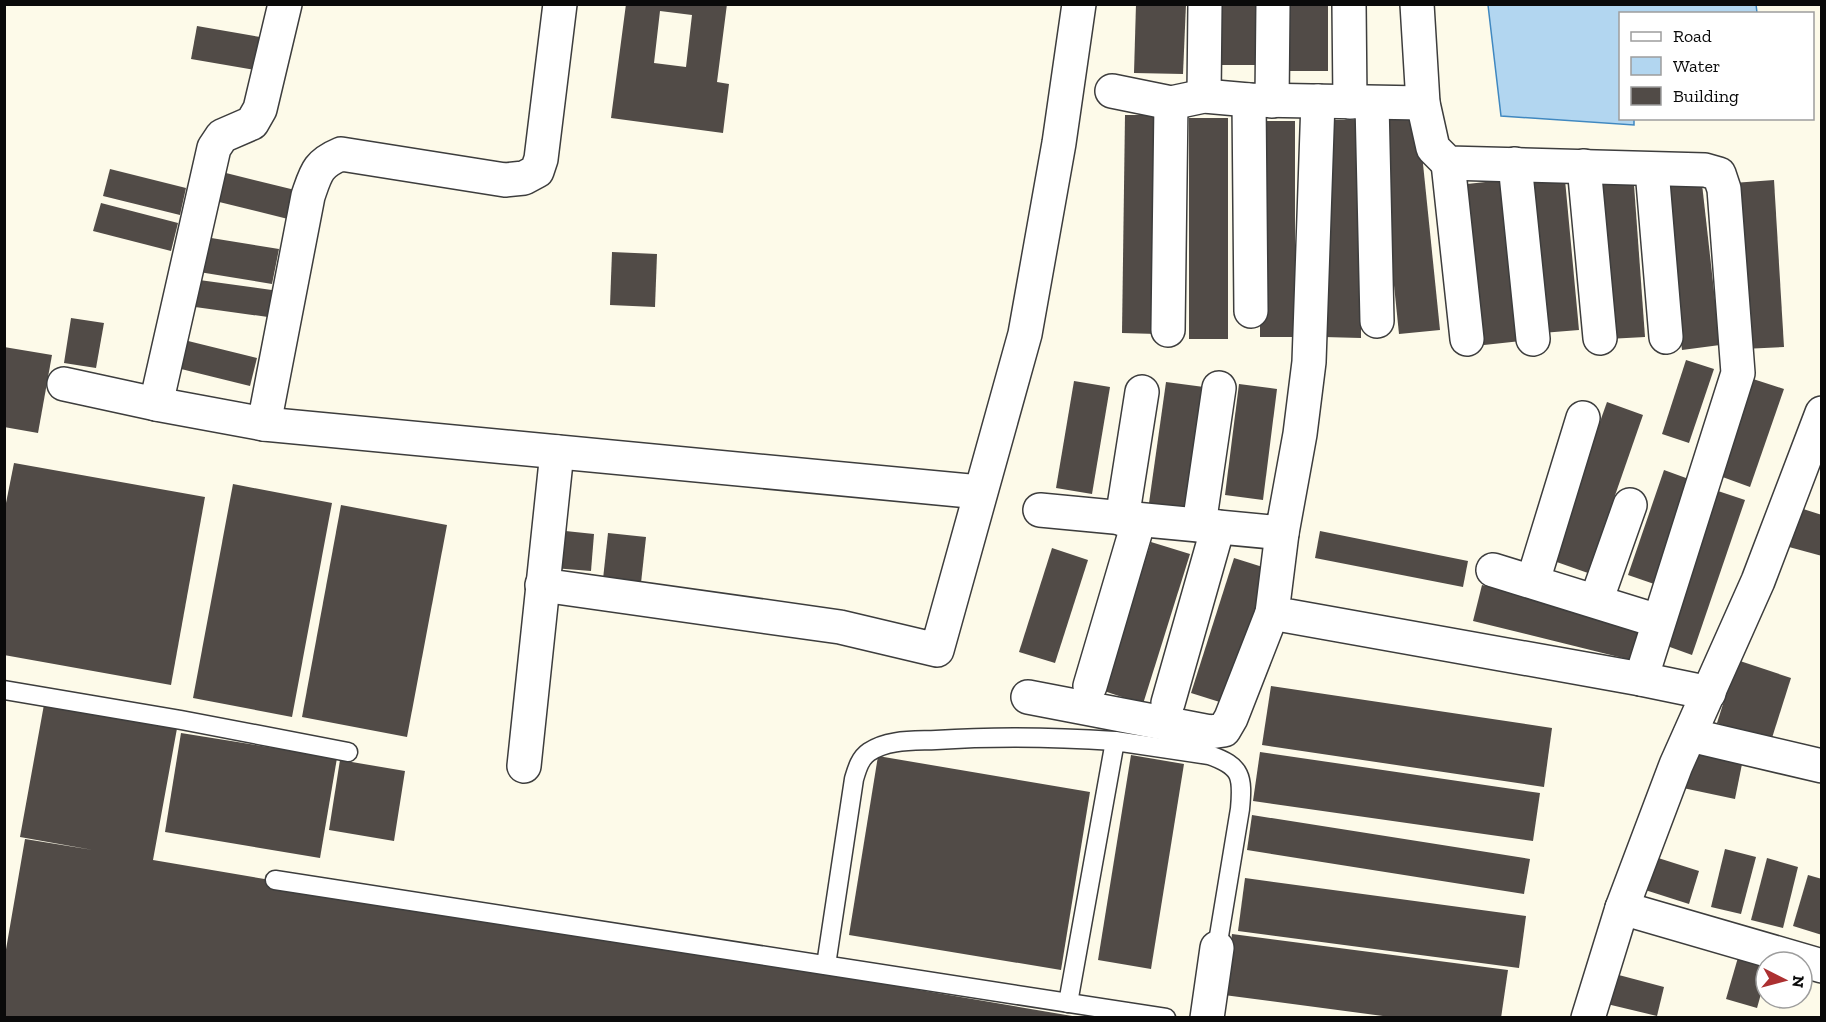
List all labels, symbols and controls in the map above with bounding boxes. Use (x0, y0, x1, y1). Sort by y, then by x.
legend (1619, 12, 1814, 120)
text: Road (1673, 25, 1712, 47)
text: Water (1673, 55, 1720, 77)
text: Building (1673, 85, 1739, 107)
north arrow (1754, 950, 1814, 1010)
text: N (1788, 974, 1809, 989)

